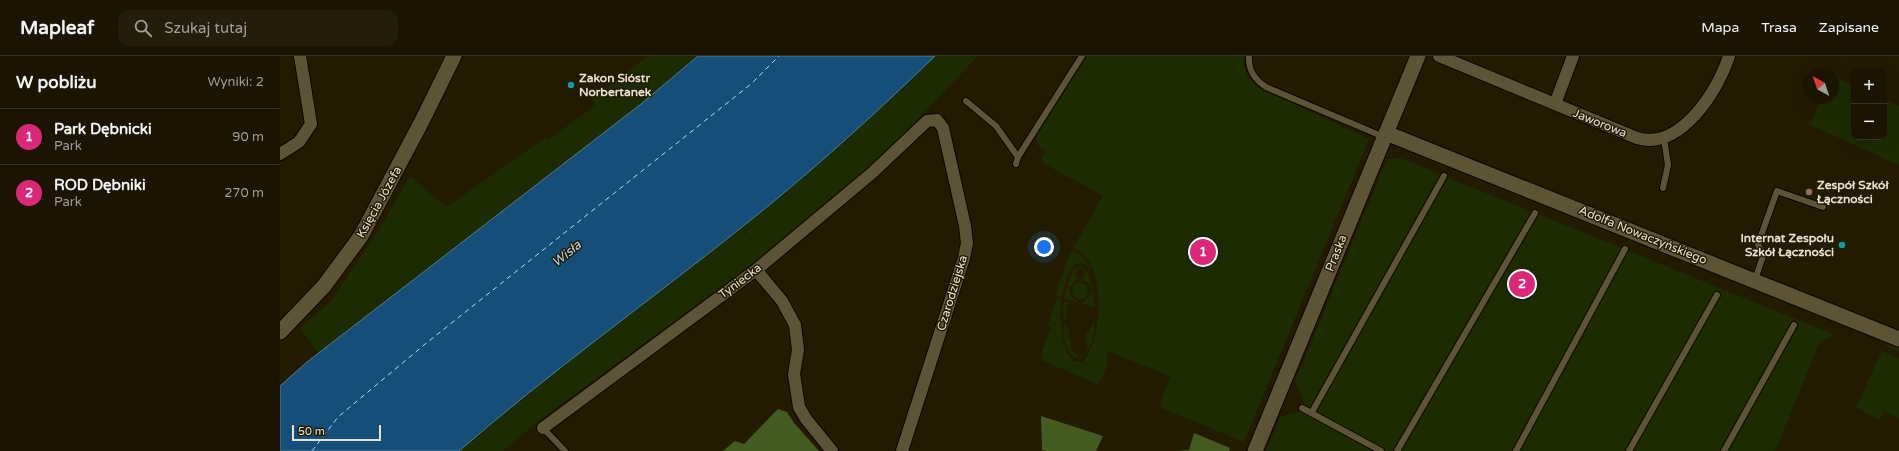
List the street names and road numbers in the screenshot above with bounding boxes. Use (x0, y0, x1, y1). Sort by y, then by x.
street label: Jaworowa (1571, 106, 1629, 140)
street label: Księcia Józefa (354, 164, 404, 240)
street label: Adolfa Nowaczyńskiego (1577, 203, 1709, 267)
street label: Praska (1322, 233, 1350, 273)
street label: Czarodziejska (934, 254, 970, 332)
street label: Tyniecka (716, 260, 764, 302)

